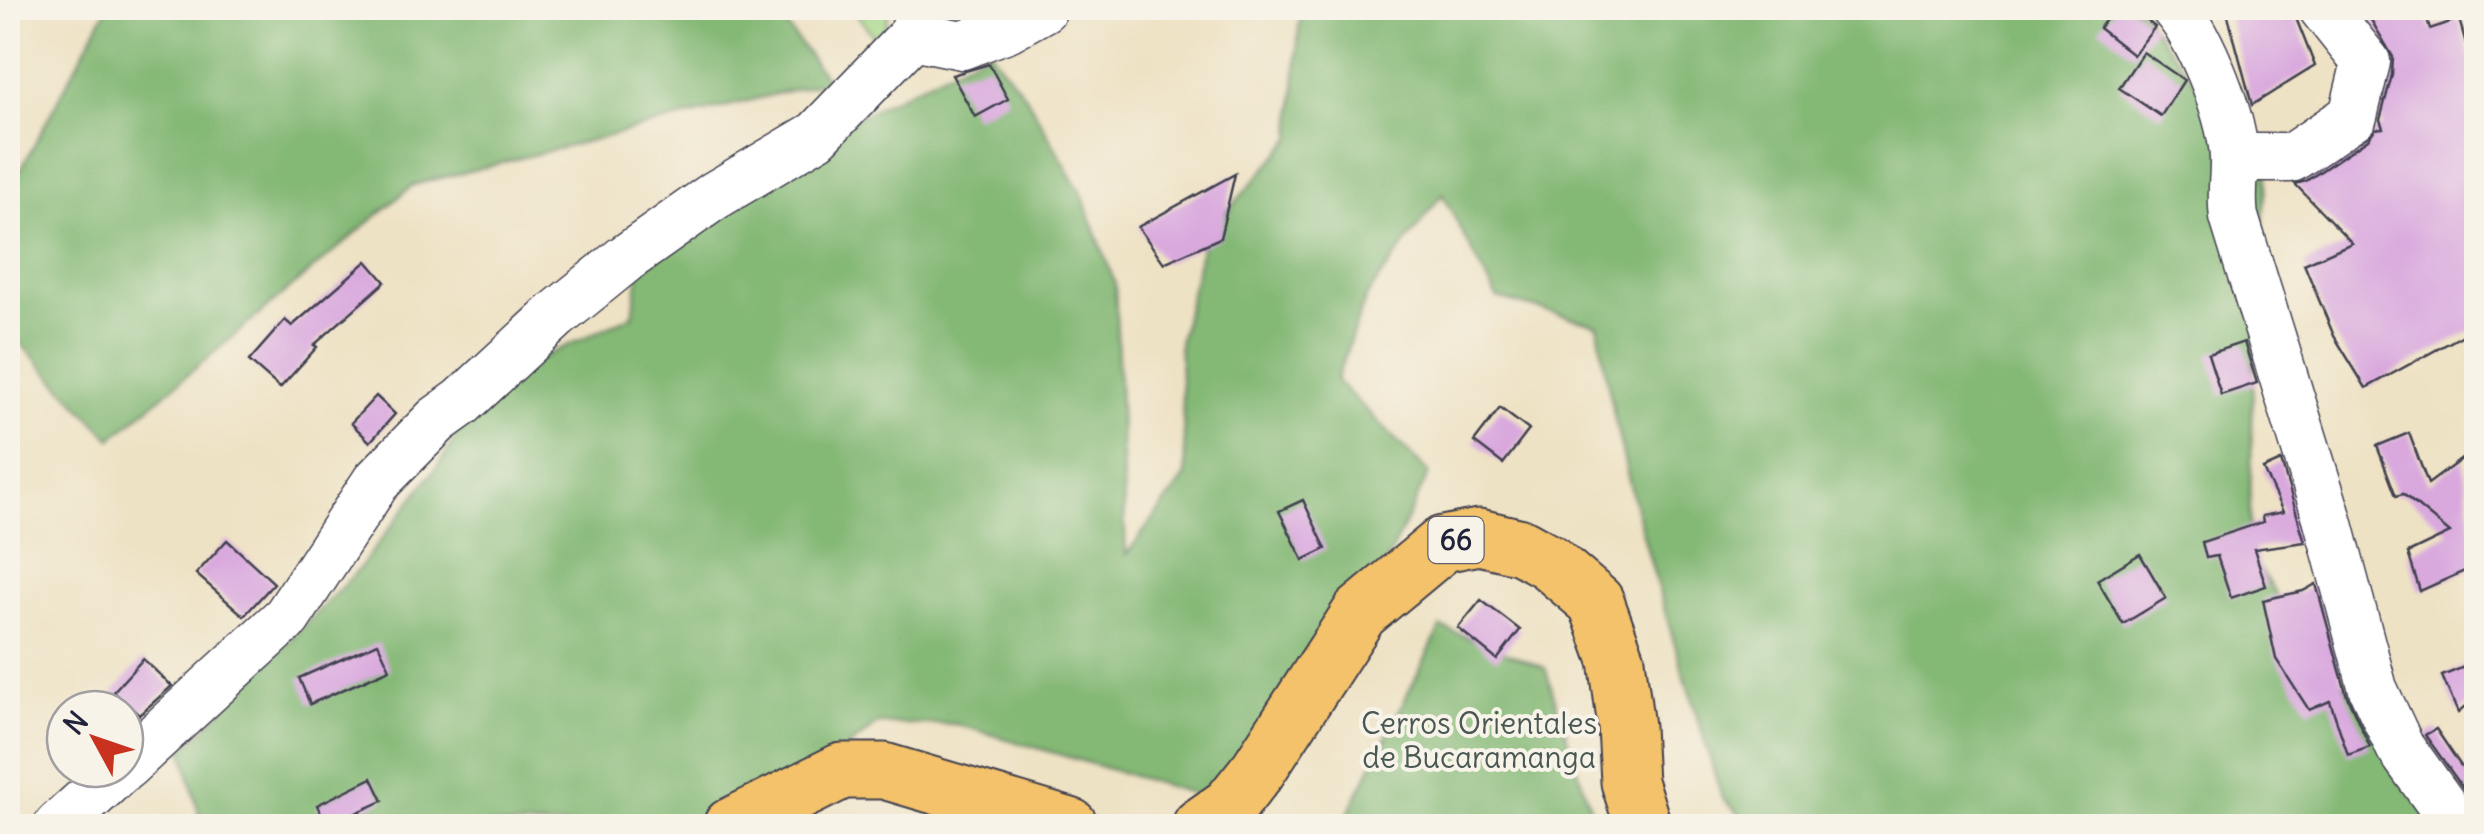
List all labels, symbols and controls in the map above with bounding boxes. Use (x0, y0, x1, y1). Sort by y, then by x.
road number: 66 (1428, 517, 1484, 563)
north arrow (45, 689, 145, 789)
text: N (56, 704, 96, 742)
park label: Cerros Orientales de Bucaramanga (1361, 704, 1597, 776)

